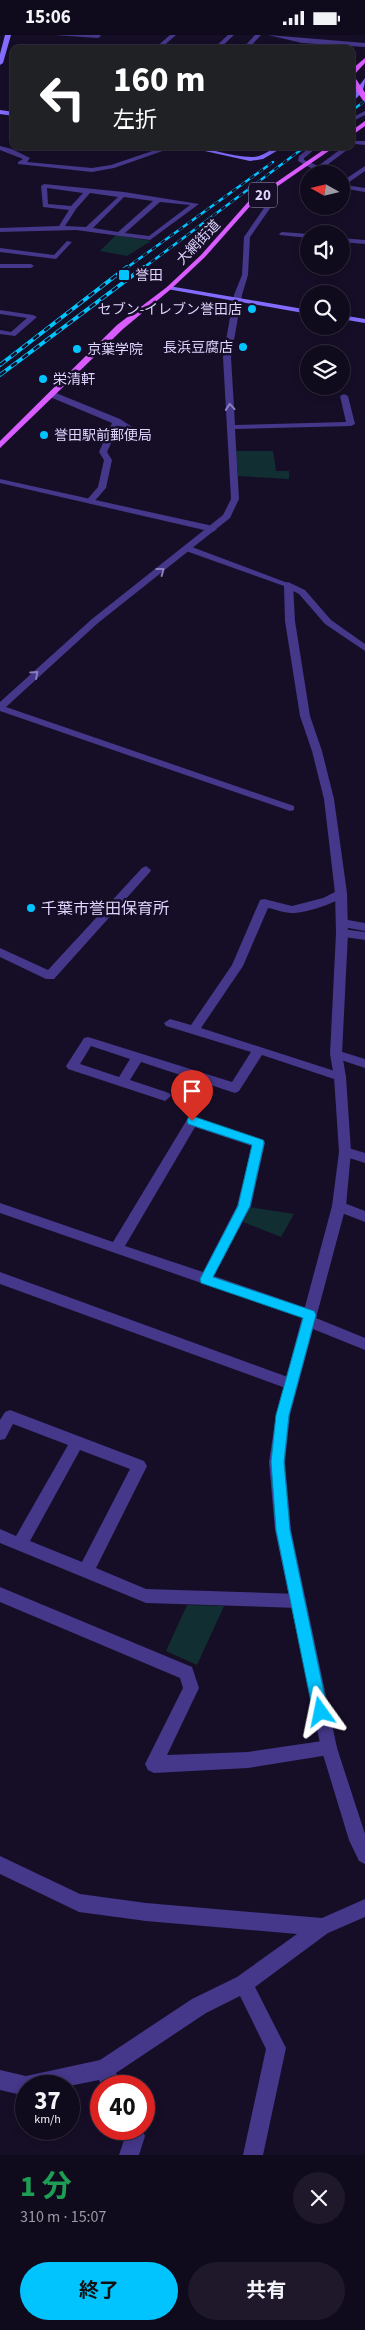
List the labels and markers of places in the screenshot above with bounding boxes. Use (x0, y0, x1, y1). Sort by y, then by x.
place label: 誉田 (135, 266, 163, 286)
marker: 誉田 (117, 268, 131, 282)
place label: セブン-イレブン誉田店 (98, 300, 242, 320)
marker: セブン-イレブン誉田店 (246, 303, 258, 315)
place label: 長浜豆腐店 (163, 338, 233, 358)
place label: 京葉学院 (87, 340, 143, 360)
marker: 長浜豆腐店 (237, 341, 249, 353)
marker: 京葉学院 (71, 343, 83, 355)
place label: 栄清軒 (53, 370, 95, 390)
marker: 栄清軒 (37, 373, 49, 385)
place label: 誉田駅前郵便局 (54, 426, 152, 446)
marker: 誉田駅前郵便局 (38, 429, 50, 441)
place label: 千葉市誉田保育所 (41, 898, 169, 920)
marker: 千葉市誉田保育所 (25, 902, 37, 914)
pin (171, 1070, 213, 1121)

